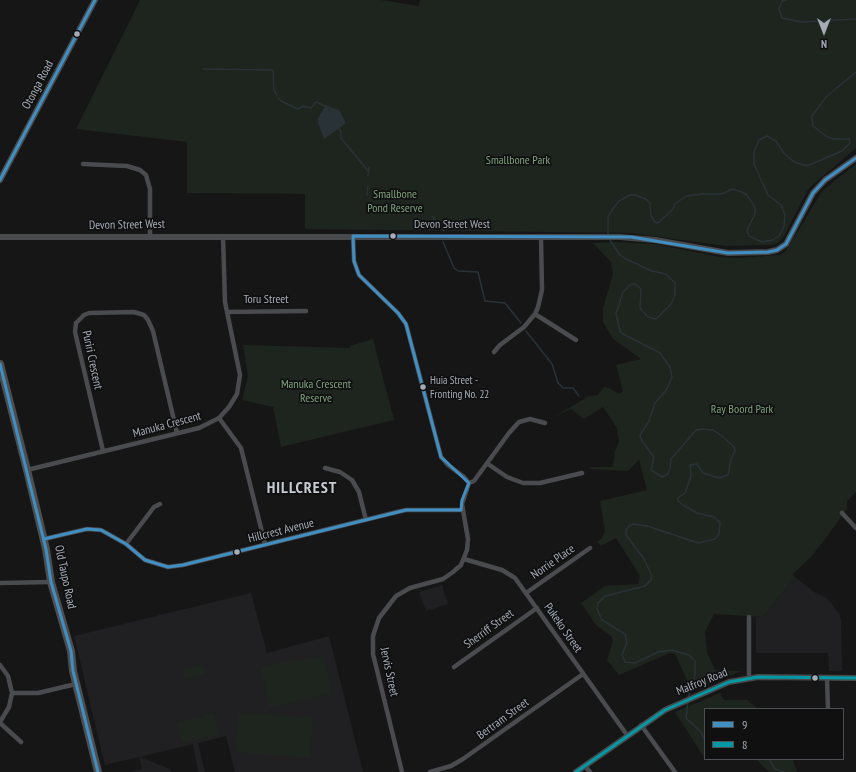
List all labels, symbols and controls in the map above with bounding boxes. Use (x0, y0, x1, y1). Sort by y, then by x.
north arrow (804, 12, 844, 52)
unlabelled marker (72, 29, 82, 39)
text: N (821, 37, 827, 51)
street label: Otonga Road (19, 58, 57, 112)
park label: Smallbone Park (486, 154, 550, 168)
park label: Smallbone Pond Reserve (367, 188, 423, 216)
street label: Devon Street West (89, 217, 165, 233)
street label: Devon Street West (414, 218, 490, 232)
unlabelled marker (388, 231, 398, 241)
street label: Toru Street (243, 293, 289, 307)
street label: Puriri Crescent (79, 329, 105, 391)
place label: Huia Street - Fronting No. 22 (430, 374, 489, 400)
park label: Manuka Crescent Reserve (281, 378, 351, 406)
marker: Huia Street - Fronting No. 22 (418, 382, 428, 392)
park label: Ray Boord Park (711, 403, 773, 417)
street label: Manuka Crescent (131, 409, 203, 441)
district label: HILLCREST (267, 478, 337, 498)
street label: Hillcrest Avenue (247, 516, 315, 546)
street label: Norrie Place (528, 542, 578, 582)
street label: Old Taupo Road (51, 544, 79, 610)
unlabelled marker (232, 547, 242, 557)
street label: Pukeko Street (541, 601, 585, 655)
street label: Sherriff Street (461, 606, 517, 652)
street label: Jervis Street (377, 646, 401, 698)
street label: Malfroy Road (674, 665, 730, 699)
unlabelled marker (810, 673, 820, 683)
street label: Bertram Street (474, 695, 532, 743)
legend (704, 708, 844, 760)
text: 9 (742, 717, 747, 732)
text: 8 (742, 737, 747, 752)

